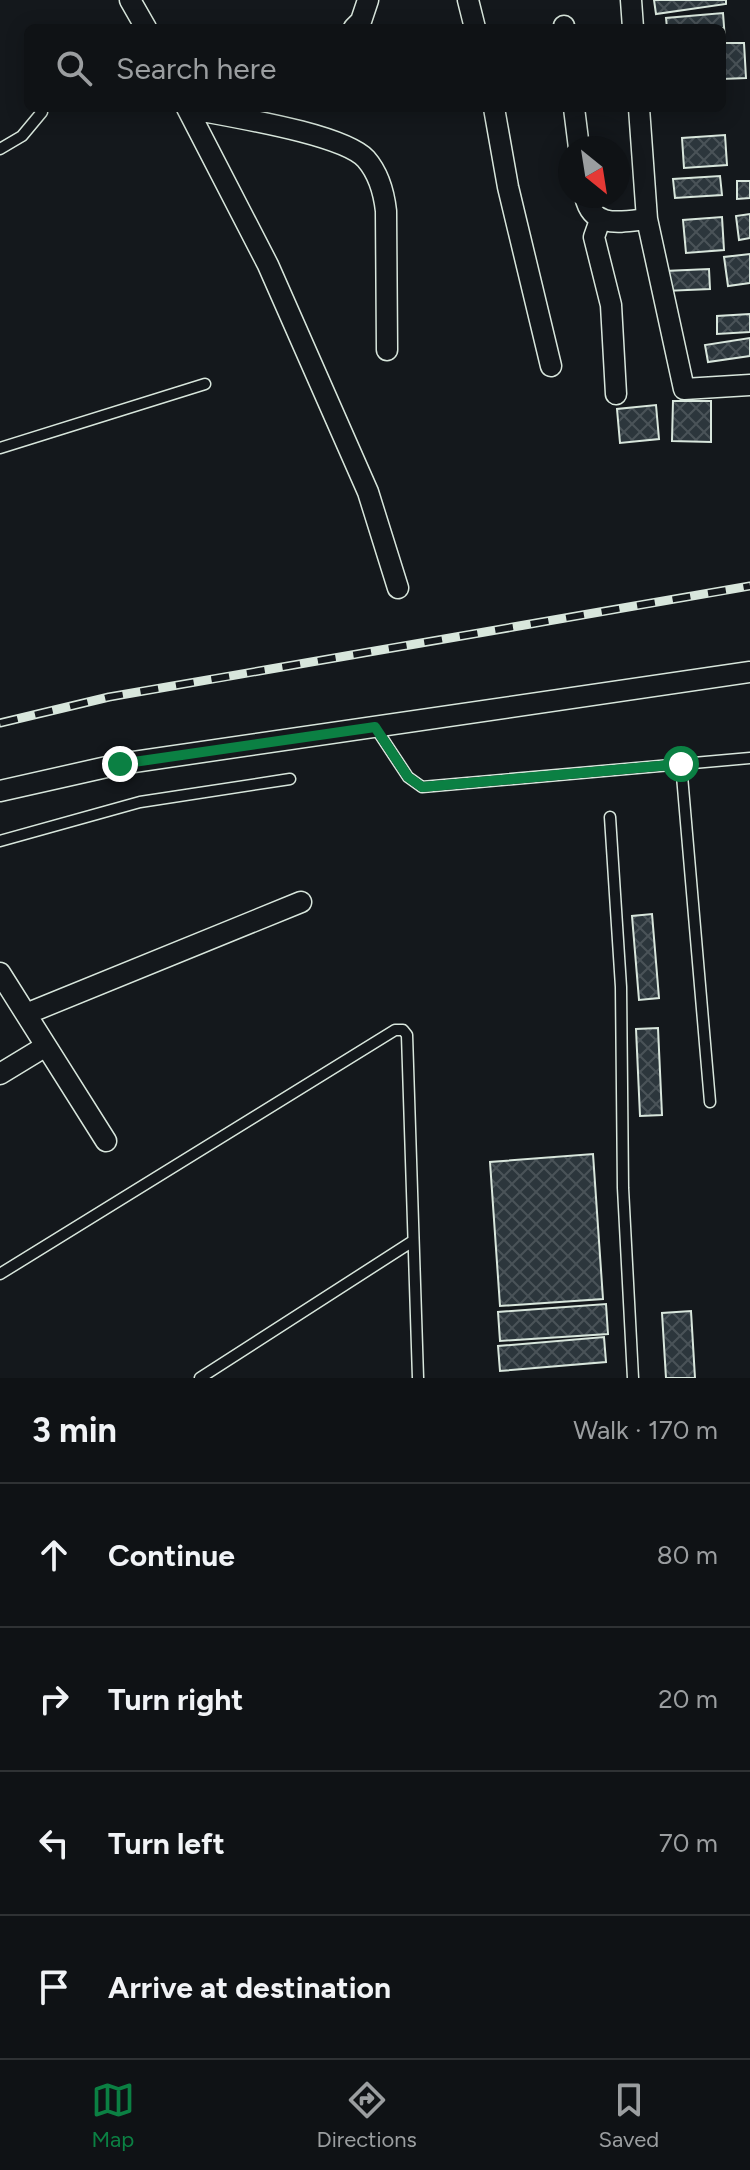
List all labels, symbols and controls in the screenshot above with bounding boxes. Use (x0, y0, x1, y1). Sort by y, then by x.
search box (24, 24, 726, 112)
icon: search (52, 46, 96, 90)
text: Search here (116, 50, 276, 87)
north arrow (558, 136, 630, 208)
route end (102, 746, 138, 782)
route start (663, 746, 699, 782)
text: 3 min (32, 1410, 117, 1451)
text: Walk · 170 m (573, 1414, 718, 1446)
icon: ahead (32, 1533, 76, 1577)
text: Continue (108, 1537, 235, 1574)
text: 80 m (657, 1539, 718, 1571)
icon: right (32, 1677, 76, 1721)
text: Turn right (108, 1681, 243, 1718)
text: 20 m (658, 1683, 718, 1715)
icon: left (32, 1821, 76, 1865)
text: Turn left (108, 1825, 225, 1862)
text: 70 m (659, 1827, 718, 1859)
icon: arrive (32, 1965, 76, 2009)
text: Arrive at destination (108, 1969, 391, 2006)
tab: Map (91, 2078, 135, 2153)
tab: Directions (317, 2078, 417, 2153)
tab: Saved (598, 2078, 659, 2153)

